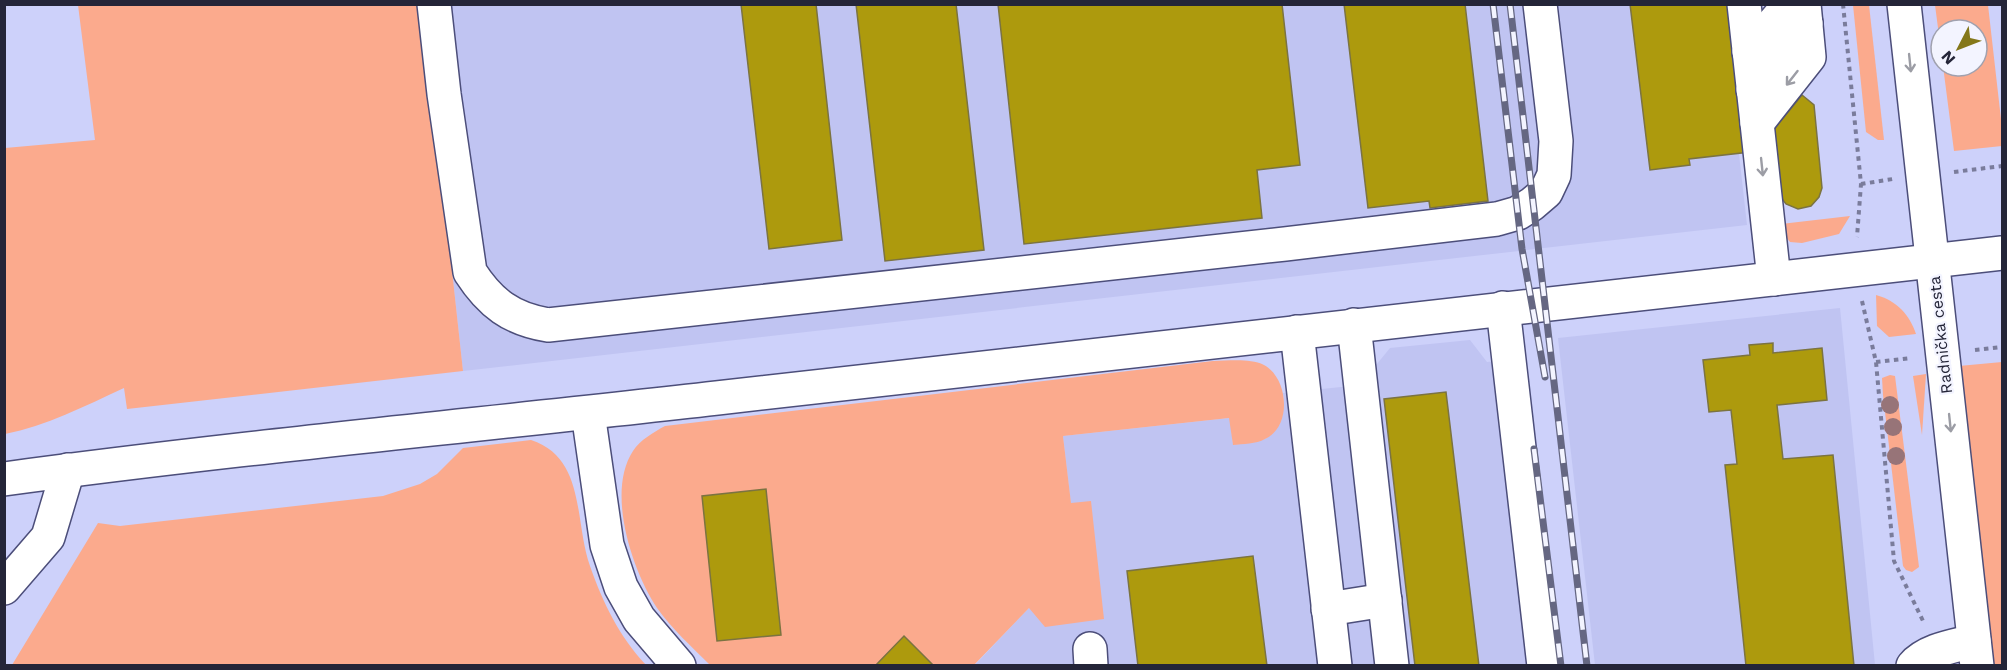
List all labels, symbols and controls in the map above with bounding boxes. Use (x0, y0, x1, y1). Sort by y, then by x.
north arrow (1929, 18, 1989, 78)
text: N (1937, 47, 1959, 68)
one-way arrow (1905, 52, 1916, 72)
one-way arrow (1786, 70, 1799, 86)
one-way arrow (1757, 157, 1768, 176)
street label: Radnička cesta (1925, 275, 1956, 395)
one-way arrow (1945, 413, 1956, 433)

